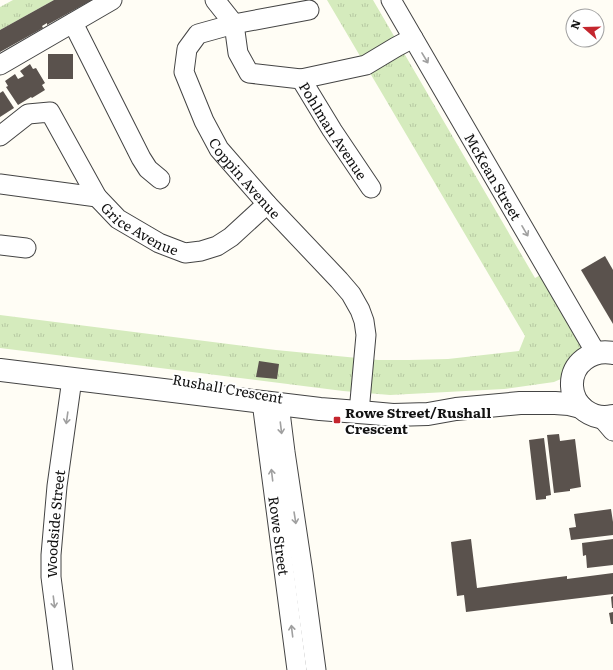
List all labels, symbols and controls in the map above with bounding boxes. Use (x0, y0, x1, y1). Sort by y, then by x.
north arrow (565, 8, 605, 48)
text: N (566, 17, 584, 31)
one-way arrow (421, 52, 429, 63)
street label: Pohlman Avenue (295, 78, 372, 183)
street label: McKean Street (460, 129, 527, 224)
street label: Coppin Avenue (205, 134, 286, 223)
street label: Grice Avenue (97, 197, 182, 260)
one-way arrow (522, 225, 530, 237)
street label: Rushall Crescent (171, 368, 285, 408)
place label: Rowe Street/Rushall Crescent (345, 402, 491, 438)
one-way arrow (63, 411, 71, 424)
marker: Rowe Street/Rushall Crescent (332, 415, 342, 425)
one-way arrow (278, 421, 285, 434)
street label: Woodside Street (41, 468, 69, 578)
one-way arrow (268, 469, 276, 482)
street label: Rowe Street (264, 495, 295, 577)
one-way arrow (291, 511, 299, 524)
one-way arrow (50, 595, 58, 608)
one-way arrow (288, 625, 296, 638)

